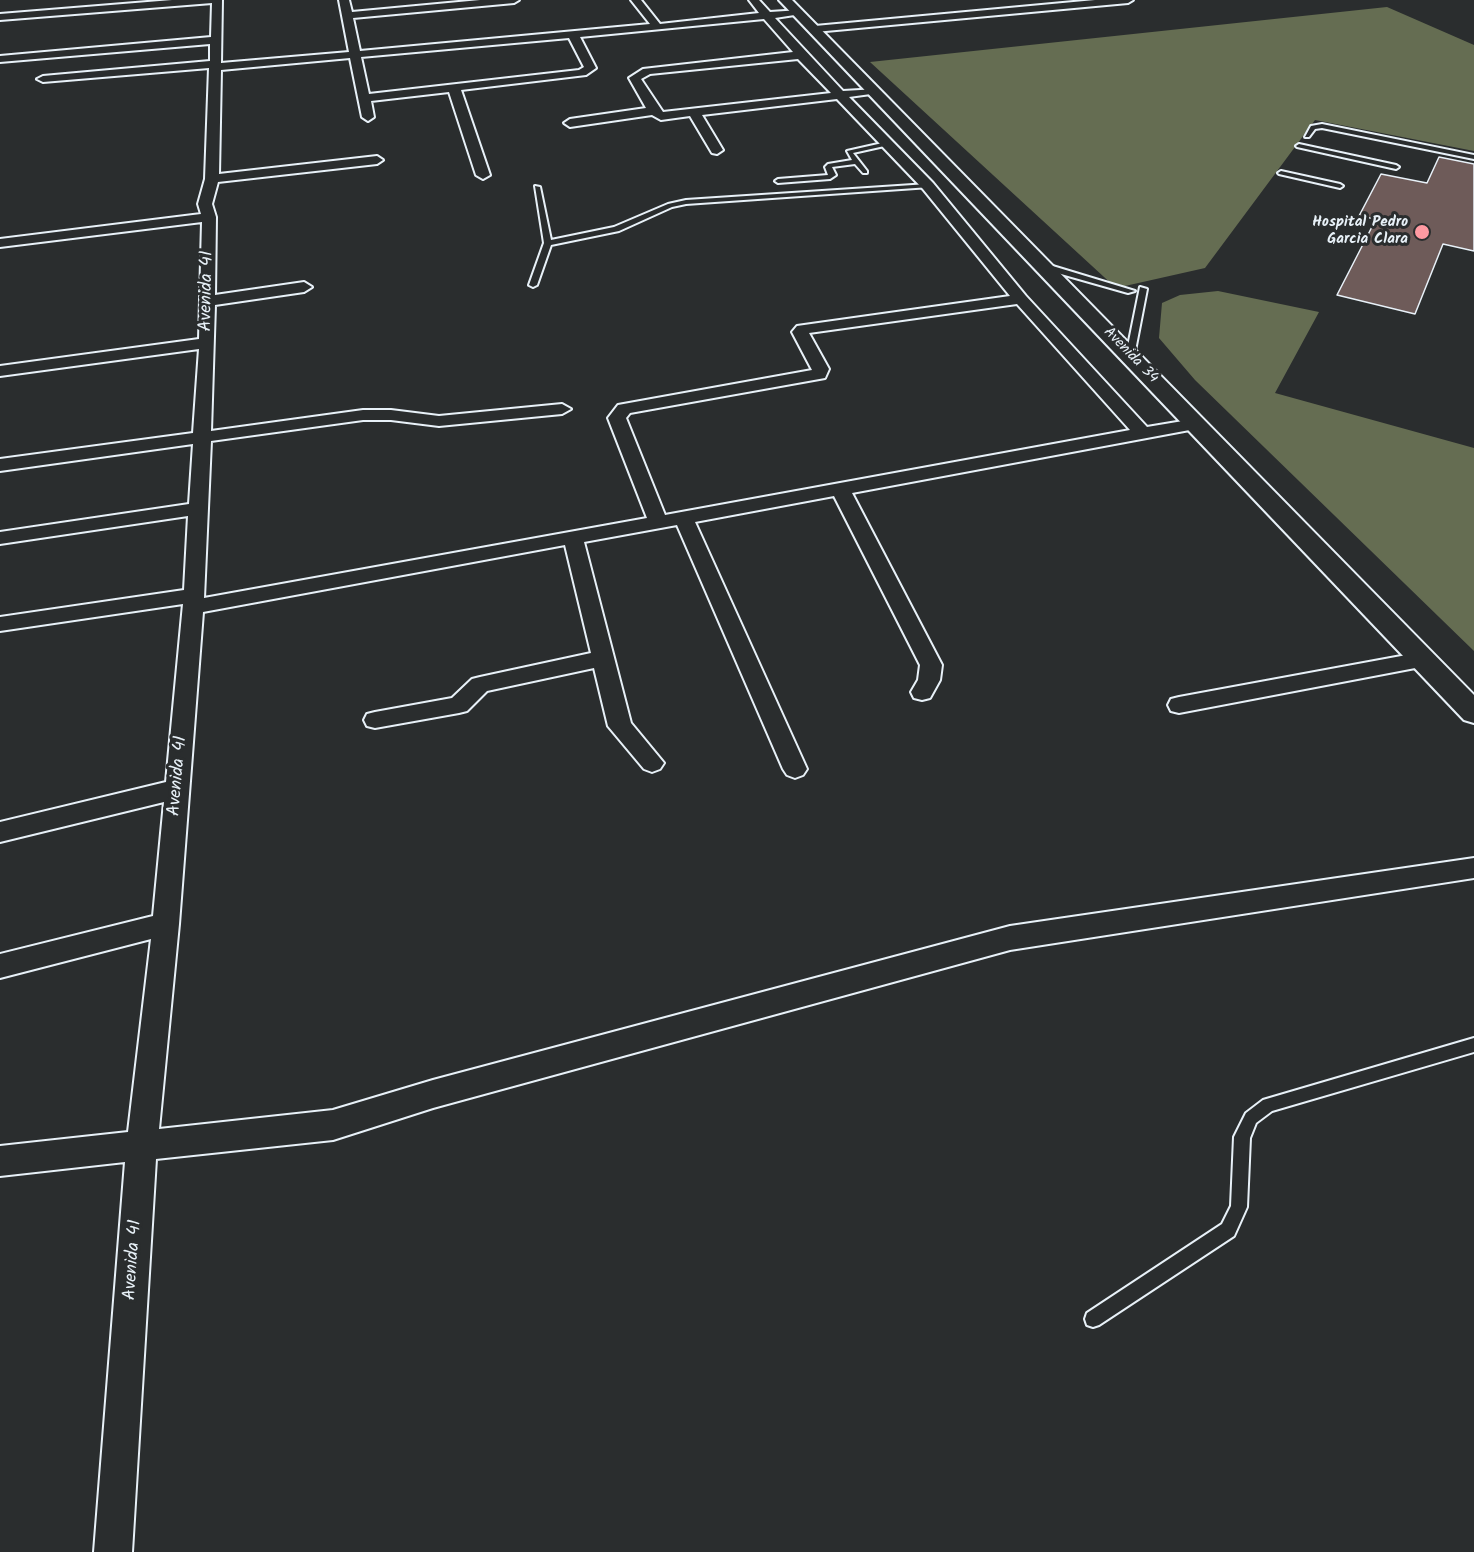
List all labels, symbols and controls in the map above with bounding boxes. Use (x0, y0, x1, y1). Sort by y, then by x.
place label: Hospital Pedro Garcia Clara (1312, 214, 1408, 249)
marker: Hospital Pedro Garcia Clara (1413, 223, 1431, 241)
street label: Avenida 41 (196, 250, 220, 332)
street label: Avenida 34 (1099, 324, 1161, 388)
street label: Avenida 41 (165, 735, 193, 817)
street label: Avenida 41 (120, 1219, 148, 1301)

